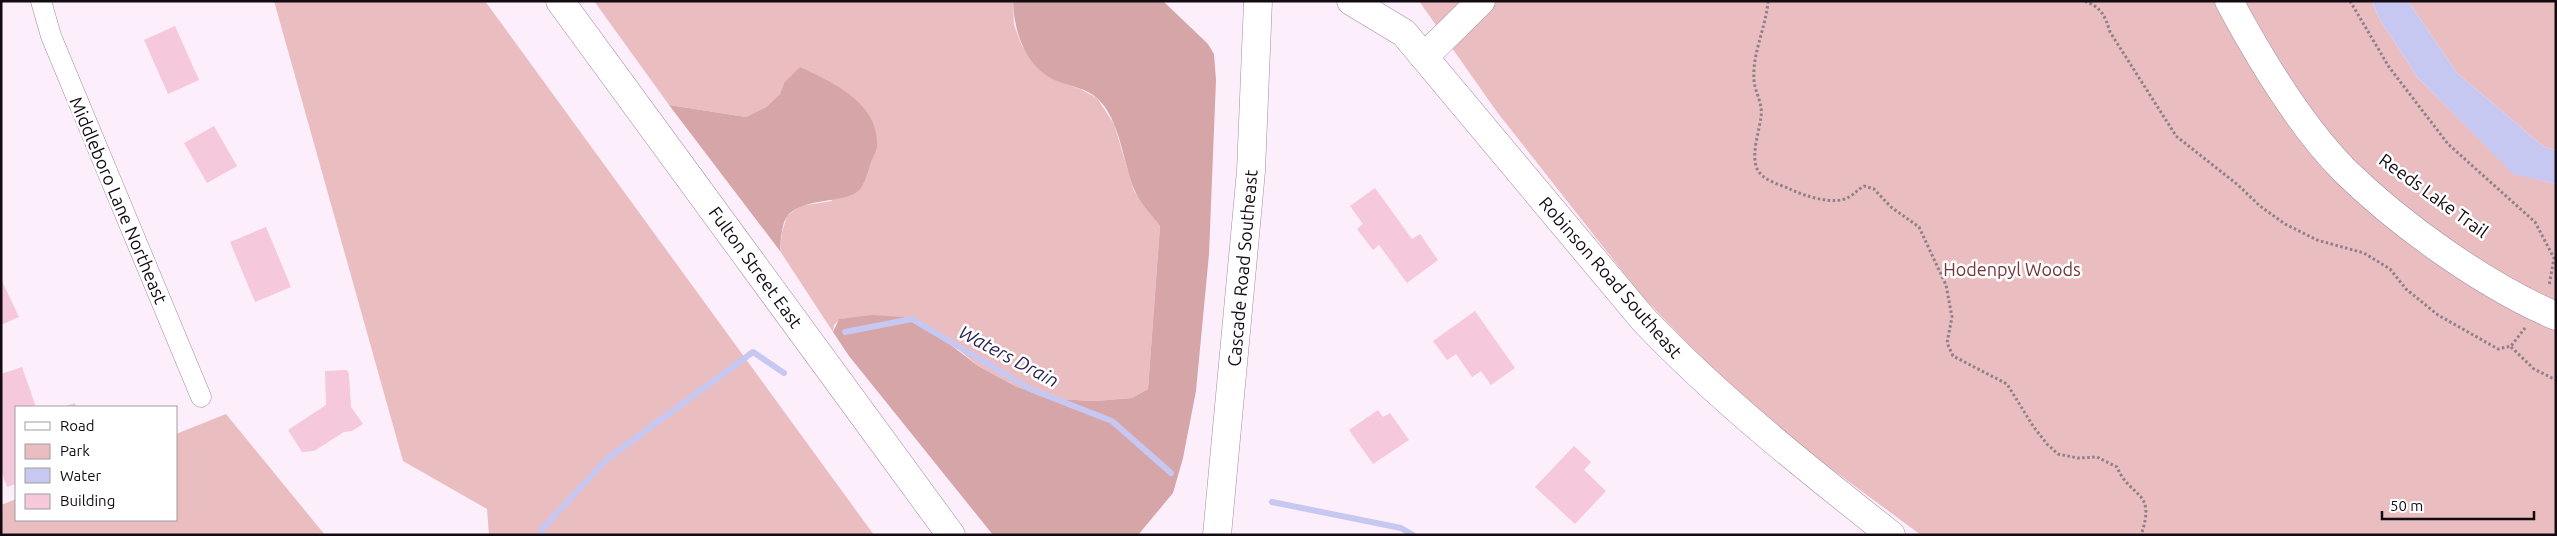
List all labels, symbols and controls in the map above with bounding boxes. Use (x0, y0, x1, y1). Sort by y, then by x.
street label: Middleboro Lane Northeast (66, 94, 172, 306)
street label: Reeds Lake Trail (2376, 149, 2492, 241)
street label: Cascade Road Southeast (1223, 169, 1261, 367)
street label: Robinson Road Southeast (1536, 192, 1686, 362)
street label: Fulton Street East (705, 203, 807, 331)
park label: Hodenpyl Woods (1943, 259, 2081, 279)
water label: Waters Drain (955, 321, 1063, 391)
legend (15, 406, 178, 521)
text: Road (60, 417, 95, 434)
text: Park (60, 442, 90, 459)
text: Water (60, 467, 101, 484)
scale bar (2382, 488, 2534, 520)
text: Building (60, 492, 115, 509)
text: 50 m (2390, 497, 2423, 514)

